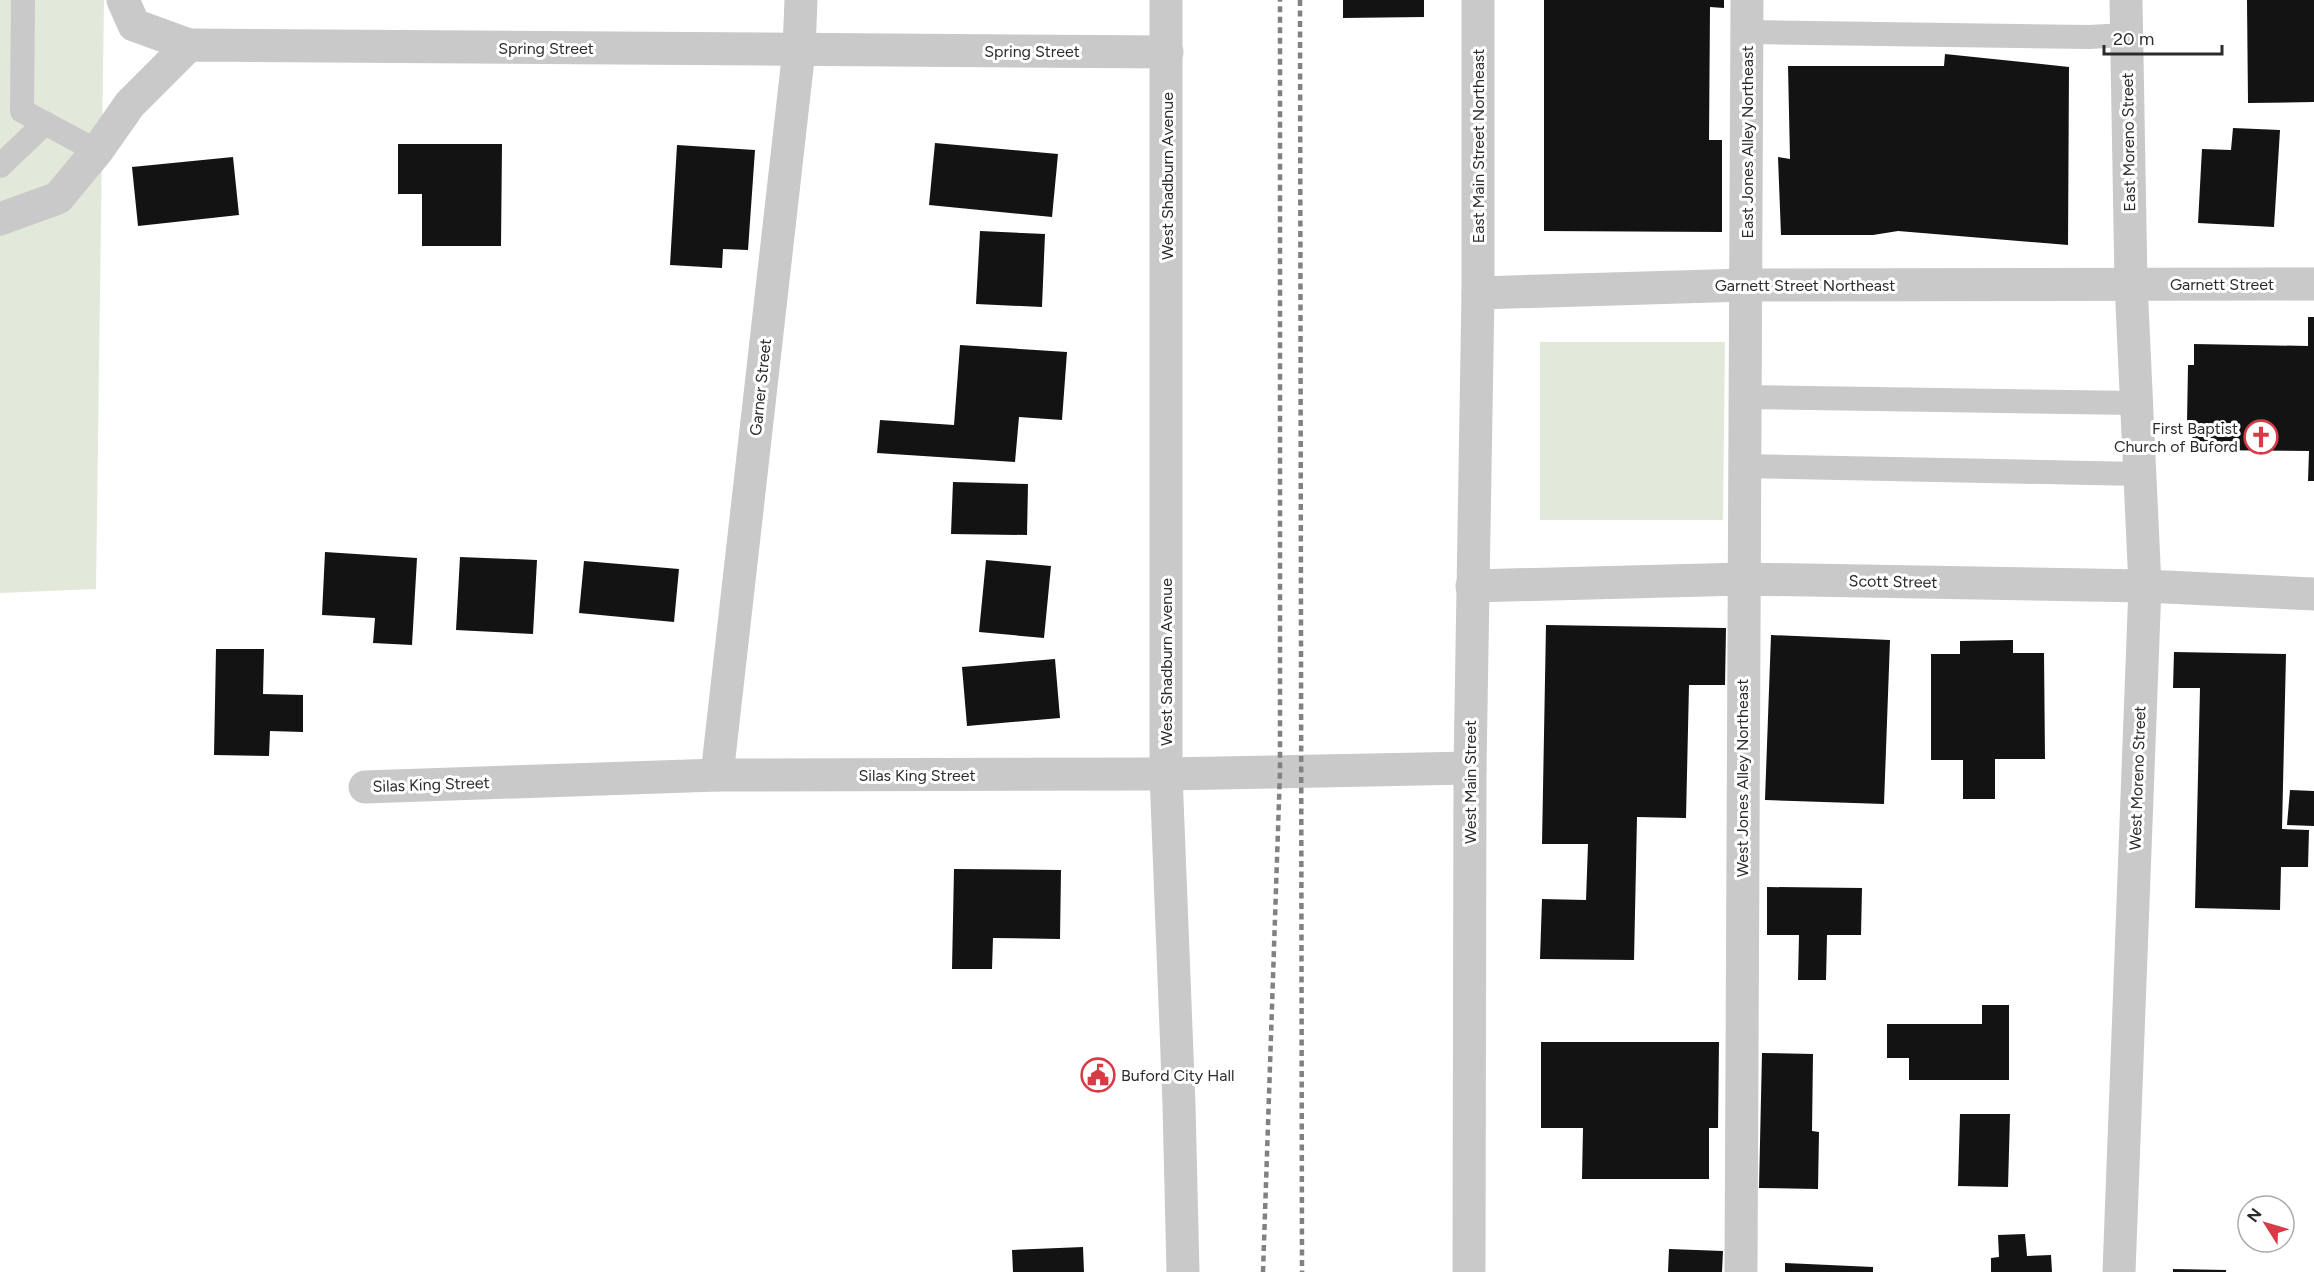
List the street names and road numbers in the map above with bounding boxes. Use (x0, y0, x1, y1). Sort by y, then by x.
street label: Spring Street (498, 39, 594, 58)
street label: Spring Street (984, 42, 1080, 61)
street label: East Jones Alley Northeast (1738, 46, 1757, 238)
street label: East Main Street Northeast (1469, 49, 1488, 243)
street label: East Moreno Street (2118, 72, 2139, 212)
street label: West Shadburn Avenue (1158, 92, 1177, 260)
street label: Garnett Street (2170, 275, 2274, 294)
street label: Garnett Street Northeast (1715, 276, 1895, 295)
street label: Garner Street (746, 338, 775, 437)
street label: Scott Street (1849, 571, 1937, 592)
street label: West Shadburn Avenue (1157, 578, 1176, 746)
street label: West Jones Alley Northeast (1733, 679, 1752, 877)
street label: West Moreno Street (2125, 705, 2150, 851)
street label: West Main Street (1461, 720, 1480, 844)
street label: Silas King Street (858, 766, 976, 785)
street label: Silas King Street (372, 773, 490, 796)

